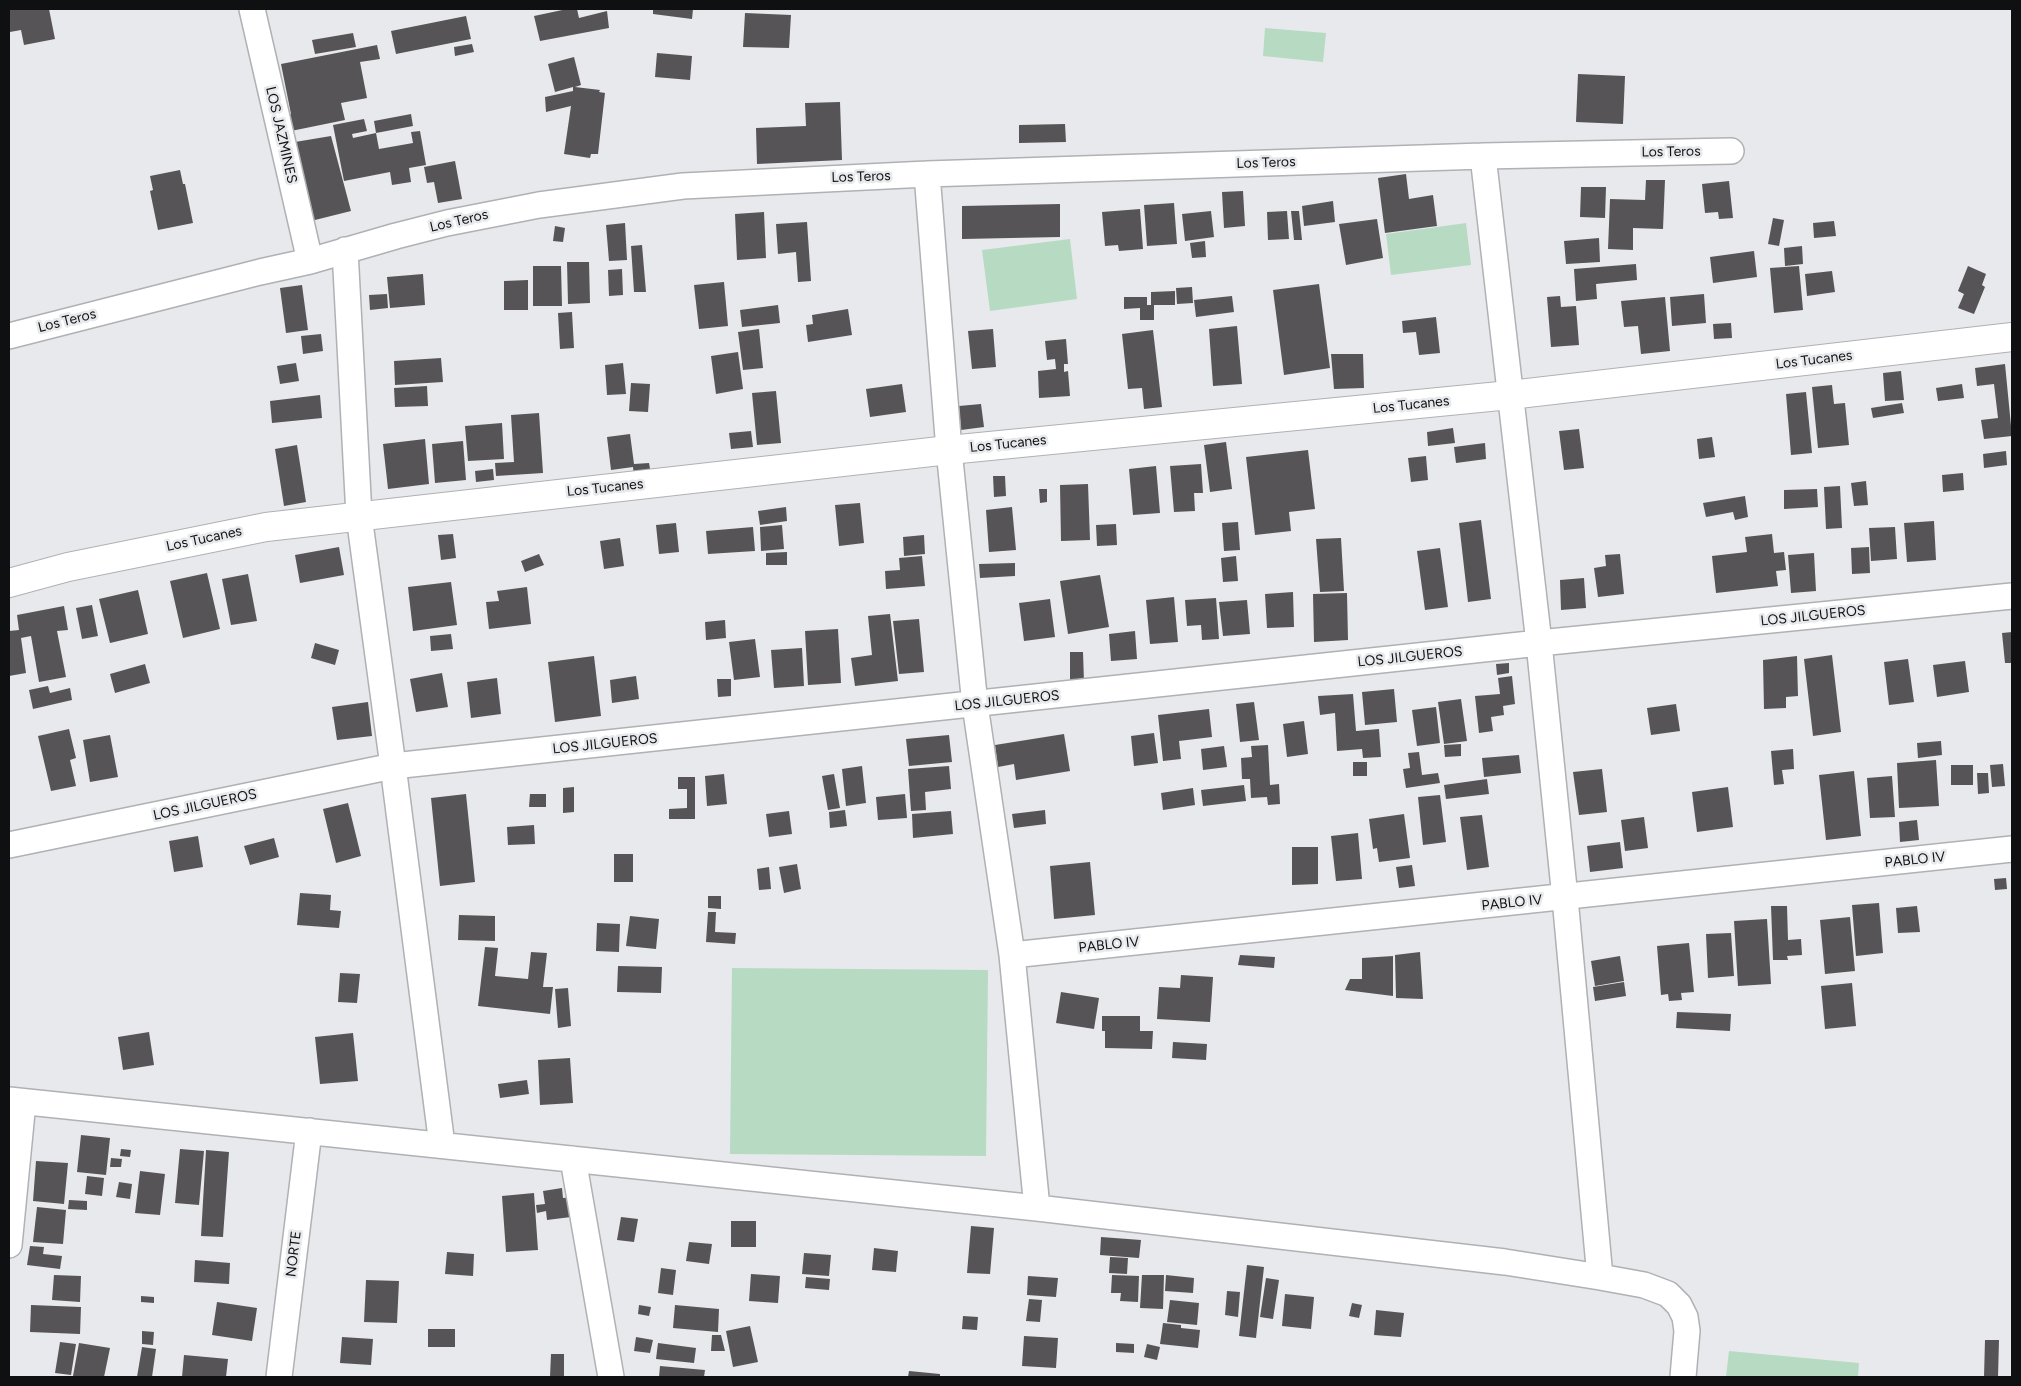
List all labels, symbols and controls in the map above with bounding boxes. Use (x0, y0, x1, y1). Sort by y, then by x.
street label: LOS JAZMINES (262, 85, 300, 185)
street label: Los Teros (1641, 143, 1701, 161)
street label: Los Teros (1236, 154, 1296, 172)
street label: Los Teros (831, 168, 891, 186)
street label: Los Teros (428, 206, 490, 236)
street label: Los Teros (36, 306, 98, 336)
street label: Los Tucanes (1775, 347, 1853, 373)
street label: Los Tucanes (1372, 393, 1450, 417)
street label: Los Tucanes (969, 432, 1047, 456)
street label: Los Tucanes (566, 476, 644, 500)
street label: Los Tucanes (165, 523, 243, 555)
street label: LOS JILGUEROS (1760, 602, 1866, 630)
street label: LOS JILGUEROS (1357, 643, 1463, 671)
street label: LOS JILGUEROS (954, 687, 1060, 715)
street label: LOS JILGUEROS (552, 730, 658, 758)
street label: LOS JILGUEROS (152, 786, 258, 824)
street label: PABLO IV (1884, 848, 1946, 872)
street label: PABLO IV (1481, 891, 1543, 915)
street label: PABLO IV (1078, 933, 1140, 957)
street label: NORTE (283, 1230, 305, 1278)

